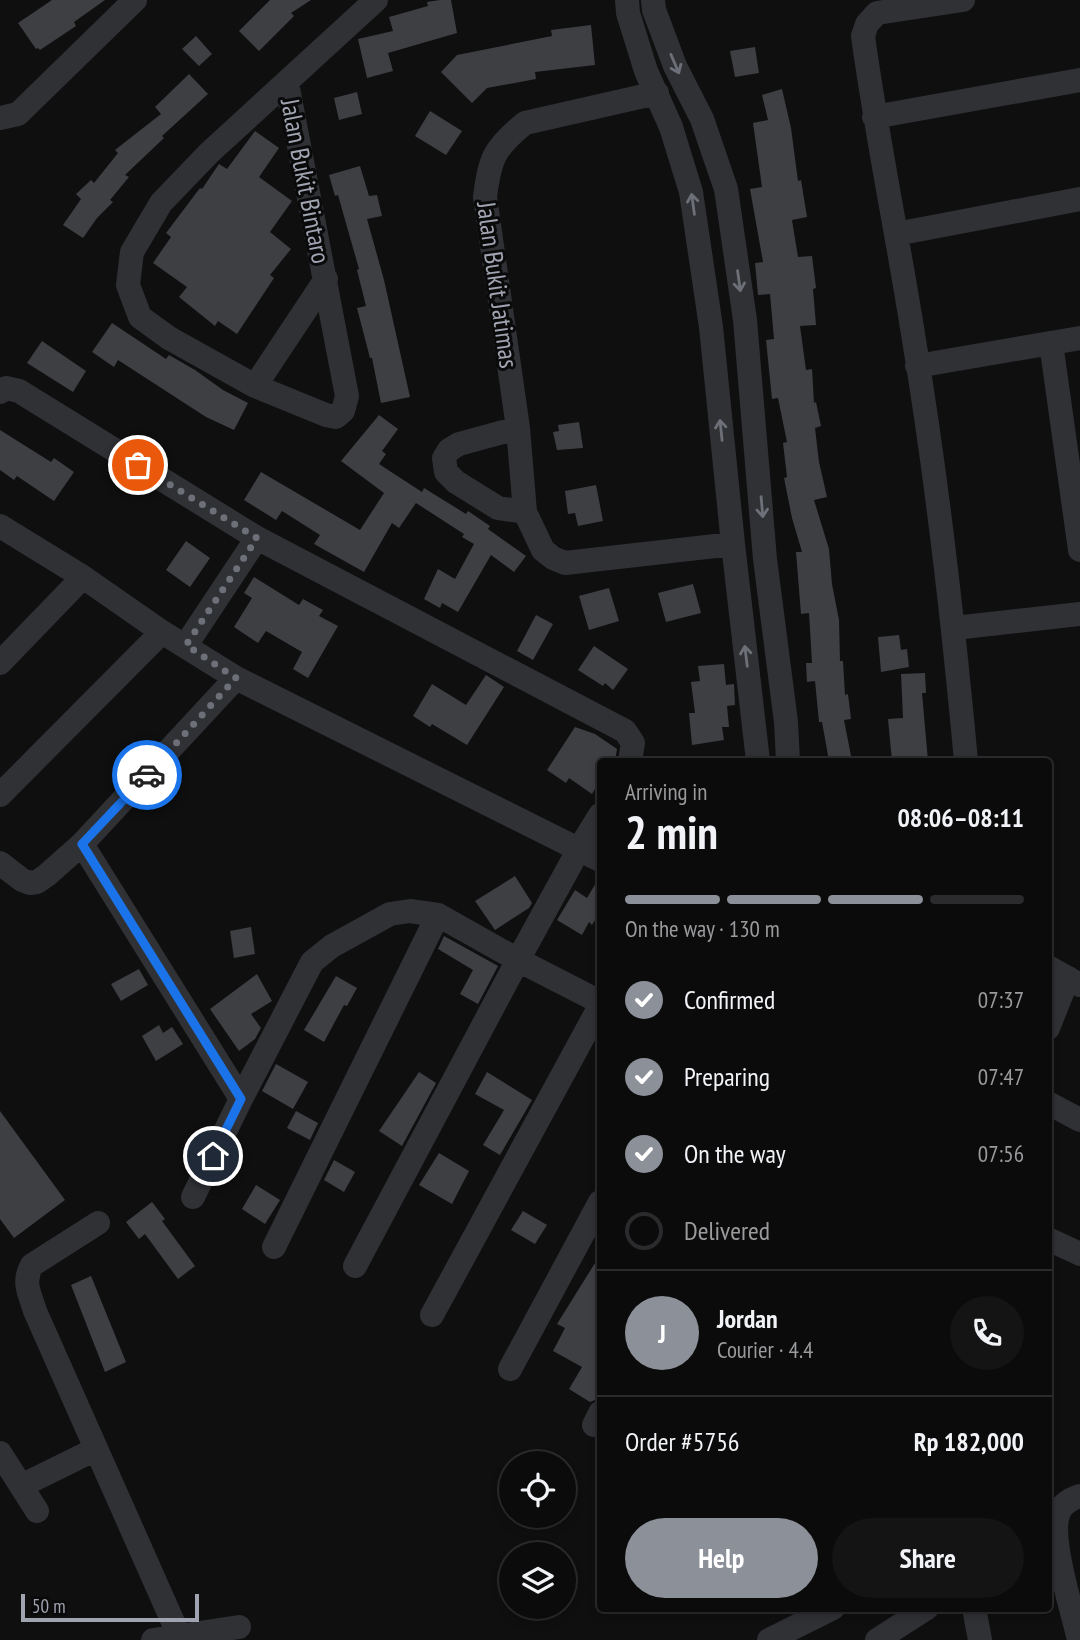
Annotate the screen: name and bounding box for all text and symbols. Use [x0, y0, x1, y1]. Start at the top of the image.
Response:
one-way arrow [669, 53, 682, 75]
street label: Jalan Bukit Bintaro [274, 95, 338, 266]
one-way arrow [686, 194, 699, 216]
street label: Jalan Bukit Jatimas [470, 199, 526, 370]
one-way arrow [733, 269, 746, 292]
one-way arrow [715, 419, 728, 442]
pin [108, 435, 168, 495]
icon: bag [119, 446, 157, 484]
one-way arrow [755, 495, 768, 518]
one-way arrow [739, 645, 752, 668]
courier [112, 740, 182, 810]
icon: car [128, 756, 166, 794]
text: Arriving in [625, 777, 707, 806]
text: 08:06–08:11 [897, 801, 1024, 834]
text: 2 min [625, 802, 718, 862]
text: On the way · 130 m [625, 914, 780, 943]
icon: check [625, 981, 663, 1019]
text: Confirmed [684, 983, 775, 1016]
text: 07:37 [978, 985, 1024, 1014]
icon: check [625, 1058, 663, 1096]
text: Preparing [684, 1060, 770, 1093]
text: 07:47 [978, 1062, 1024, 1091]
pin [183, 1126, 243, 1186]
icon: check [625, 1135, 663, 1173]
icon: home [194, 1137, 232, 1175]
text: On the way [684, 1137, 786, 1170]
text: 07:56 [978, 1139, 1024, 1168]
text: Delivered [684, 1214, 770, 1247]
button: phone [950, 1296, 1024, 1370]
text: Jordan [717, 1302, 778, 1335]
text: J [658, 1317, 666, 1350]
text: Courier · 4.4 [717, 1335, 813, 1364]
text: Order #5756 [625, 1425, 740, 1458]
text: Rp 182,000 [914, 1425, 1024, 1458]
map controls [499, 1451, 576, 1619]
button: locate [499, 1451, 576, 1528]
button: Help [625, 1518, 818, 1598]
button: Share [832, 1518, 1024, 1598]
button: layers [499, 1542, 576, 1619]
scale bar [21, 1591, 200, 1623]
text: 50 m [32, 1594, 66, 1618]

